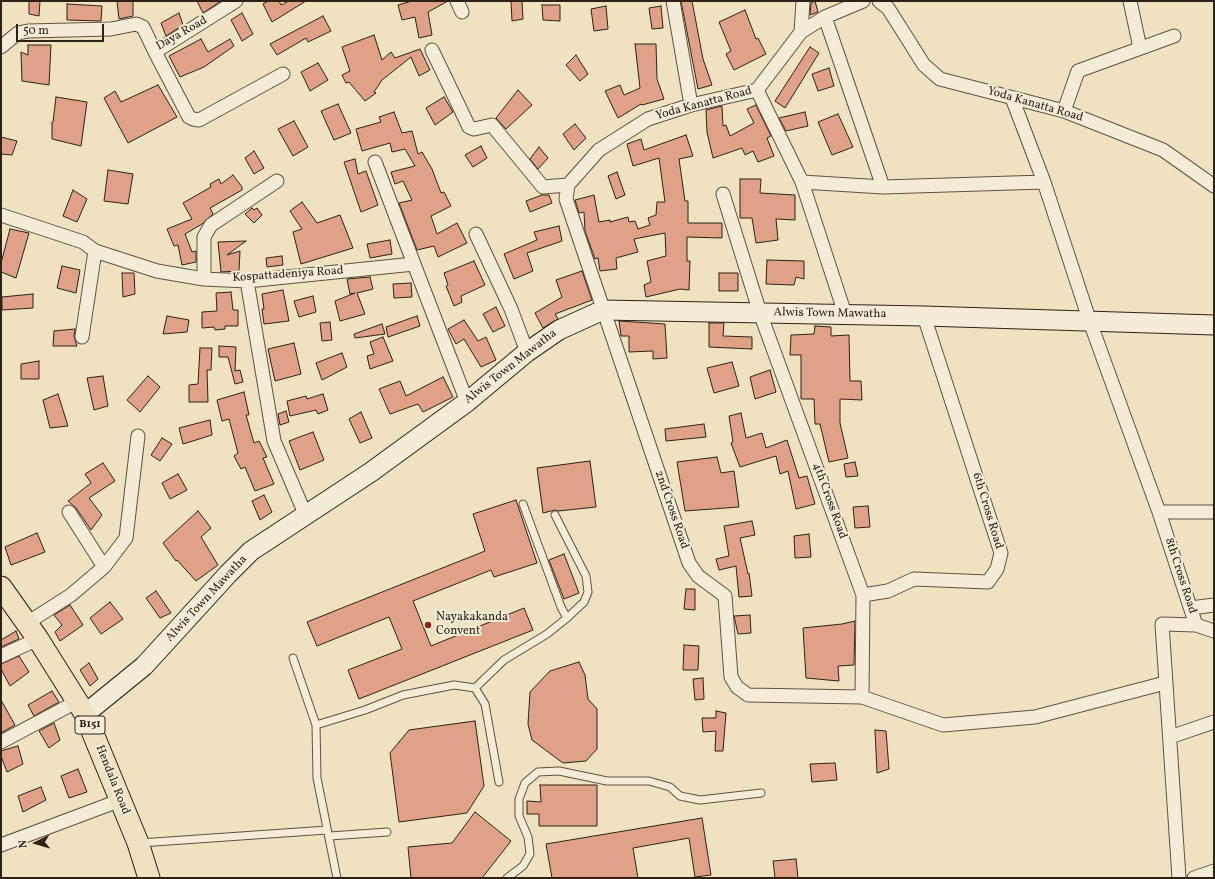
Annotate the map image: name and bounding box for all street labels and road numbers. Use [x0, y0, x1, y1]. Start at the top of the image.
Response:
street label: Daya Road [154, 14, 210, 54]
street label: Yoda Kanatta Road [654, 84, 754, 124]
street label: Yoda Kanatta Road [986, 84, 1084, 126]
street label: Kospattadeniya Road [232, 264, 344, 286]
street label: Alwis Town Mawatha [773, 306, 887, 322]
street label: Alwis Town Mawatha [462, 327, 560, 407]
street label: 4th Cross Road [809, 461, 849, 541]
street label: 2nd Cross Road [651, 469, 691, 551]
street label: 6th Cross Road [969, 471, 1005, 551]
street label: 8th Cross Road [1161, 536, 1199, 616]
street label: Alwis Town Mawatha [163, 553, 251, 645]
road number: B151 [75, 716, 105, 734]
street label: Hendala Road [92, 743, 132, 817]

